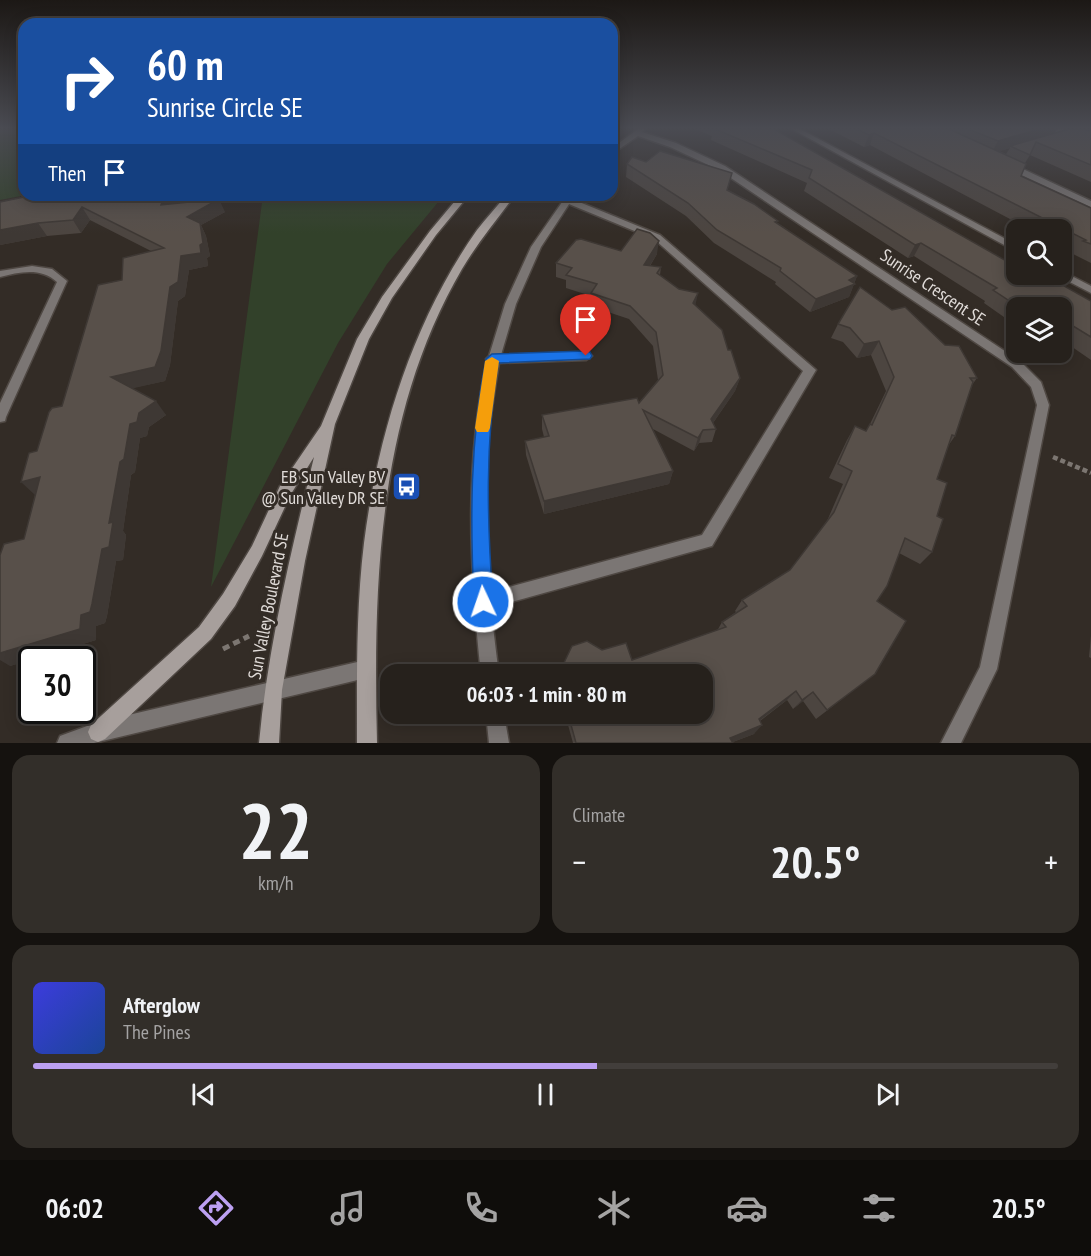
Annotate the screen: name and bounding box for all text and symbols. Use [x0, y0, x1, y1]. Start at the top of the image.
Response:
text: 60 m [147, 37, 224, 92]
icon: right [48, 42, 126, 120]
text: Sunrise Circle SE [147, 90, 303, 124]
icon: arrive [98, 156, 131, 189]
text: Then [48, 159, 86, 187]
map controls [1006, 219, 1072, 363]
button: search [1006, 219, 1072, 285]
street label: Sunrise Crescent SE [876, 243, 990, 331]
pin [560, 294, 611, 356]
button: layers [1006, 297, 1072, 363]
icon: arrive [569, 303, 602, 336]
place label: EB Sun Valley BV @ Sun Valley DR SE [261, 465, 386, 509]
bus stop icon: EB Sun Valley BV @ Sun Valley DR SE [390, 470, 422, 502]
street label: Sun Valley Boulevard SE [243, 531, 293, 681]
position arrow [451, 570, 515, 634]
speed limit sign: 30 [18, 646, 96, 724]
text: 06:03 · 1 min · 80 m [467, 680, 626, 708]
text: 22 [238, 780, 313, 881]
text: Climate [573, 802, 625, 828]
text: 20.5° [770, 832, 860, 890]
text: − [573, 840, 586, 883]
text: + [1044, 840, 1058, 883]
text: km/h [258, 870, 293, 896]
text: Afterglow [123, 991, 200, 1019]
text: The Pines [123, 1019, 190, 1045]
icon: previous [187, 1078, 220, 1111]
icon: pause [529, 1078, 562, 1111]
icon: next [871, 1078, 904, 1111]
icon: directions [195, 1187, 237, 1229]
icon: music [327, 1187, 369, 1229]
icon: phone [460, 1187, 502, 1229]
icon: climate [593, 1187, 635, 1229]
icon: car [726, 1187, 768, 1229]
icon: filters [858, 1187, 900, 1229]
text: 06:02 [45, 1191, 104, 1225]
text: 20.5° [991, 1191, 1046, 1225]

